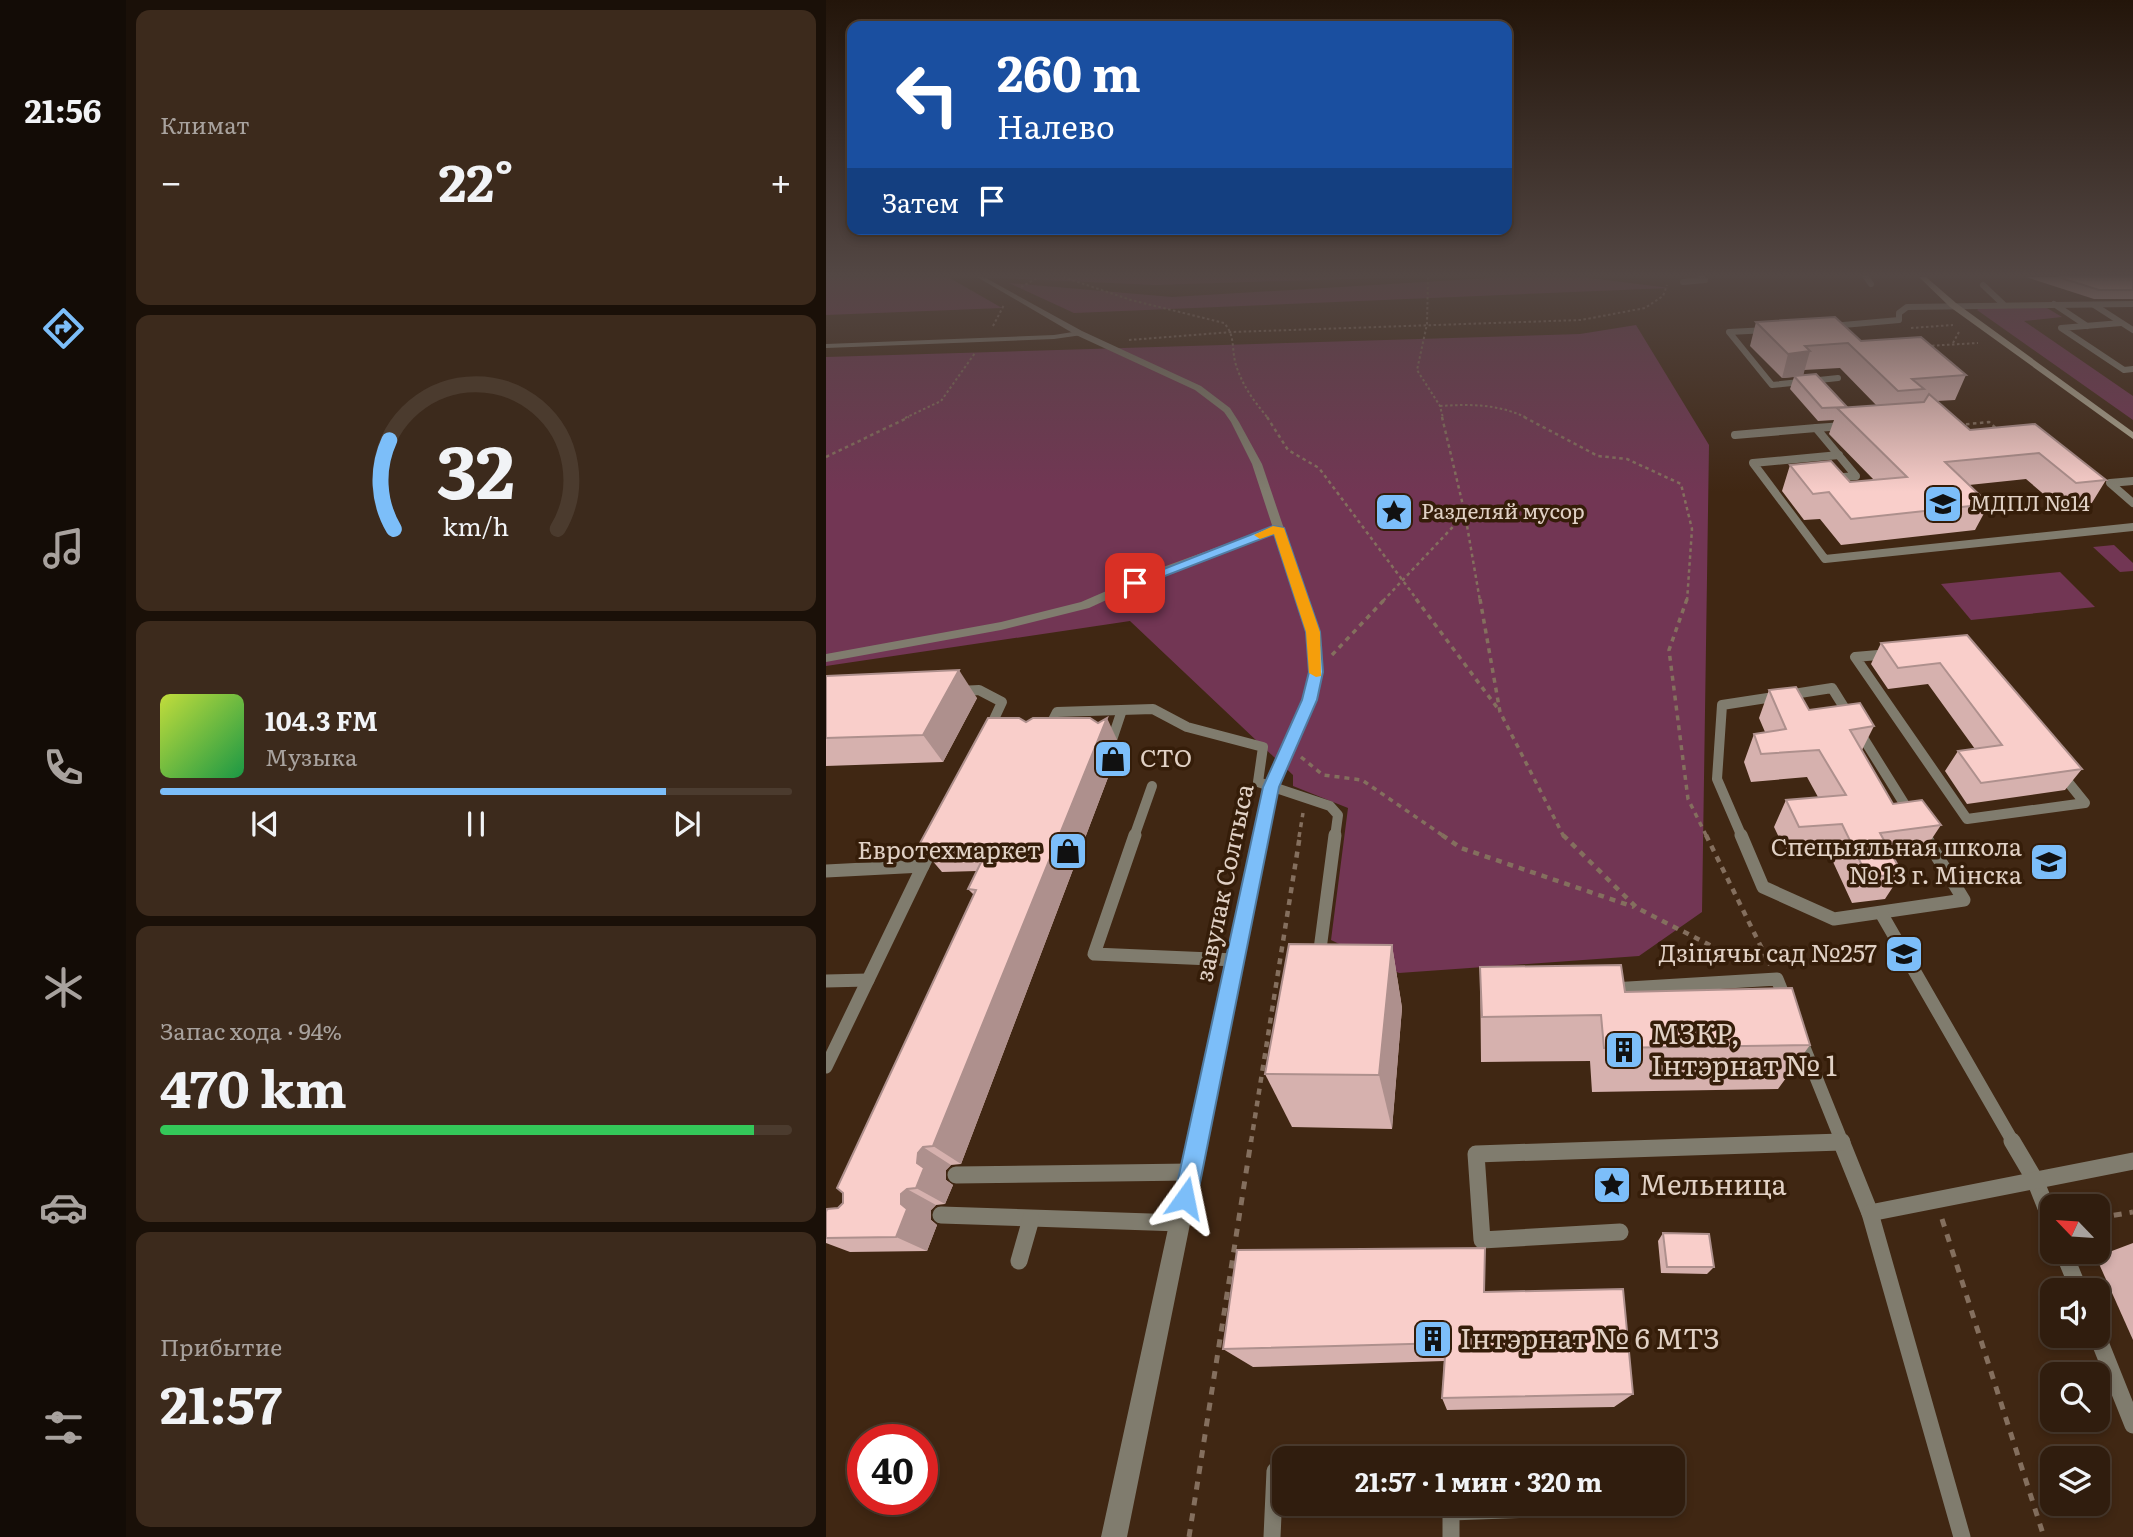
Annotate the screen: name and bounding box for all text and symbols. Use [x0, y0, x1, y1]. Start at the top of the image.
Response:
text: 260 m [997, 34, 1141, 107]
icon: left [882, 49, 973, 140]
text: 21:56 [24, 85, 102, 133]
text: Налево [997, 101, 1115, 149]
text: Климат [160, 107, 250, 141]
text: 22° [438, 141, 514, 218]
text: − [160, 151, 182, 208]
text: + [770, 151, 792, 208]
text: Затем [882, 182, 959, 221]
icon: arrive [973, 182, 1011, 220]
icon: directions [39, 304, 88, 353]
text: 32 [437, 414, 515, 522]
school or university icon: МДПЛ №14 [1922, 483, 1964, 525]
place label: МДПЛ №14 [1970, 486, 2090, 517]
place icon: Разделяй мусор [1373, 491, 1415, 533]
place label: Разделяй мусор [1421, 494, 1585, 525]
text: km/h [443, 507, 509, 544]
icon: music [39, 524, 88, 573]
pin [1105, 553, 1165, 613]
icon: arrive [1116, 564, 1154, 602]
text: 104.3 FM [265, 700, 378, 739]
shop icon: СТО [1092, 738, 1134, 780]
text: Музыка [265, 739, 357, 773]
place label: СТО [1140, 739, 1192, 774]
icon: phone [39, 743, 88, 792]
street label: завулак Солтыса [1184, 780, 1261, 985]
icon: previous [246, 805, 284, 843]
icon: pause [457, 805, 495, 843]
icon: next [668, 805, 706, 843]
place label: Спецыяльная школа № 13 г. Мінска [1771, 828, 2022, 891]
shop icon: Евротехмаркет [1047, 830, 1089, 872]
place label: Евротехмаркет [857, 831, 1041, 866]
school or university icon: Спецыяльная школа № 13 г. Мінска [2028, 841, 2070, 883]
school or university icon: Дзіцячы сад №257 [1883, 933, 1925, 975]
place label: Дзіцячы сад №257 [1659, 934, 1877, 969]
icon: climate [39, 963, 88, 1012]
place label: МЗКР, Інтэрнат № 1 [1651, 1011, 1837, 1085]
text: Запас хода · 94% [160, 1013, 342, 1047]
building icon: МЗКР, Інтэрнат № 1 [1603, 1029, 1645, 1071]
text: 470 km [160, 1047, 347, 1124]
position arrow [1148, 1161, 1222, 1235]
place label: Мельница [1639, 1162, 1787, 1204]
place icon: Мельница [1591, 1164, 1633, 1206]
icon: car [39, 1183, 88, 1232]
north arrow [2040, 1194, 2110, 1264]
map controls [2040, 1194, 2110, 1516]
button: sound [2040, 1278, 2110, 1348]
place label: Інтэрнат № 6 МТЗ [1460, 1316, 1719, 1358]
building icon: Інтэрнат № 6 МТЗ [1412, 1318, 1454, 1360]
text: Прибытие [160, 1329, 282, 1363]
button: search [2040, 1362, 2110, 1432]
text: 21:57 [160, 1363, 282, 1440]
icon: filters [39, 1403, 88, 1452]
speed limit sign: 40 [847, 1424, 938, 1515]
button: layers [2040, 1446, 2110, 1516]
text: 21:57 · 1 мин · 320 m [1355, 1461, 1602, 1500]

